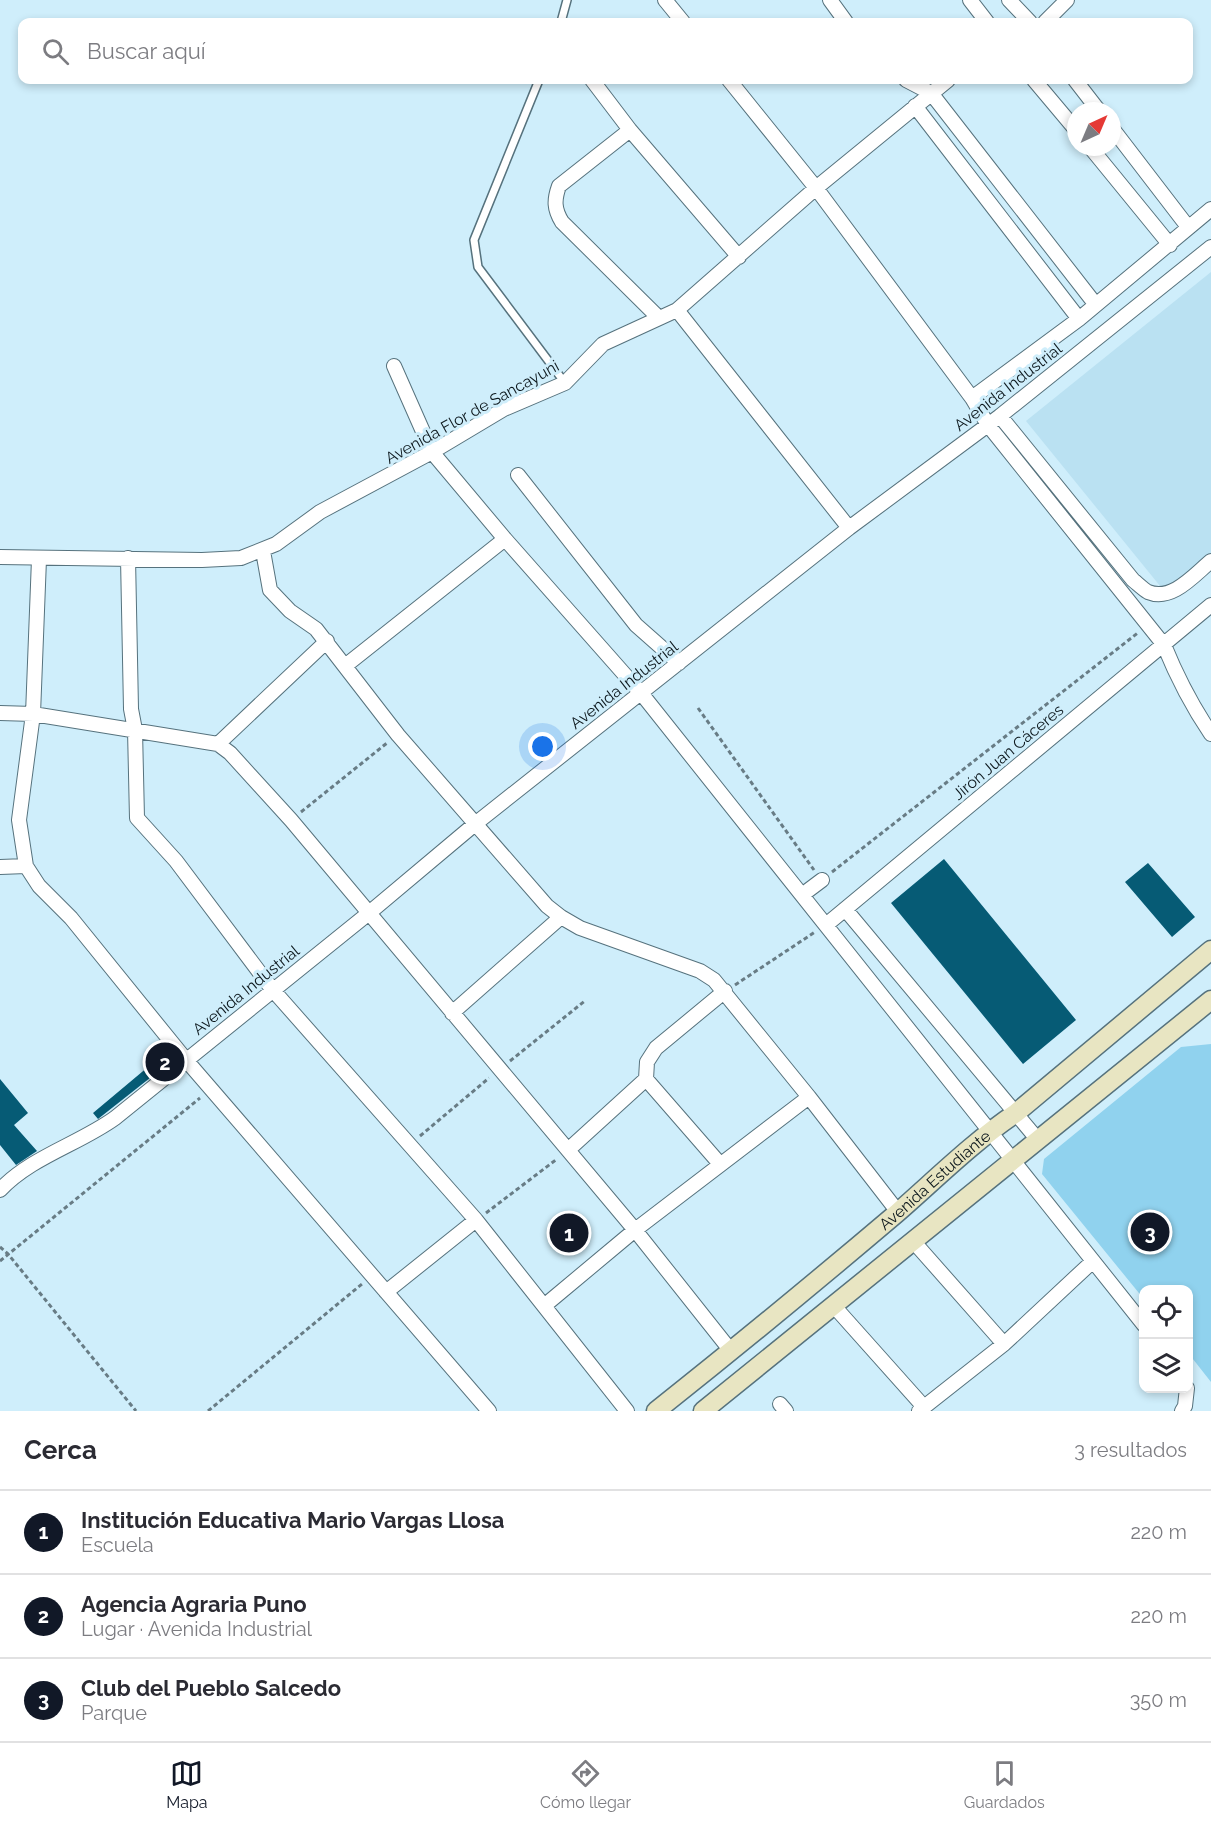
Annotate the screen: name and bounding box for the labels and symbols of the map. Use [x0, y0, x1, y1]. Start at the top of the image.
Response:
north arrow [1067, 102, 1121, 156]
street label: Avenida Industrial [950, 339, 1066, 435]
street label: Avenida Flor de Sancayuni [382, 356, 562, 468]
street label: Avenida Industrial [566, 637, 682, 733]
street label: Jirón Juan Cáceres [949, 700, 1067, 804]
your location [528, 732, 557, 761]
street label: Avenida Industrial [189, 941, 304, 1039]
pin: 2 [146, 1040, 184, 1084]
street label: Avenida Estudiante [875, 1126, 994, 1234]
pin: 1 [550, 1210, 588, 1256]
pin: 3 [1130, 1210, 1170, 1254]

